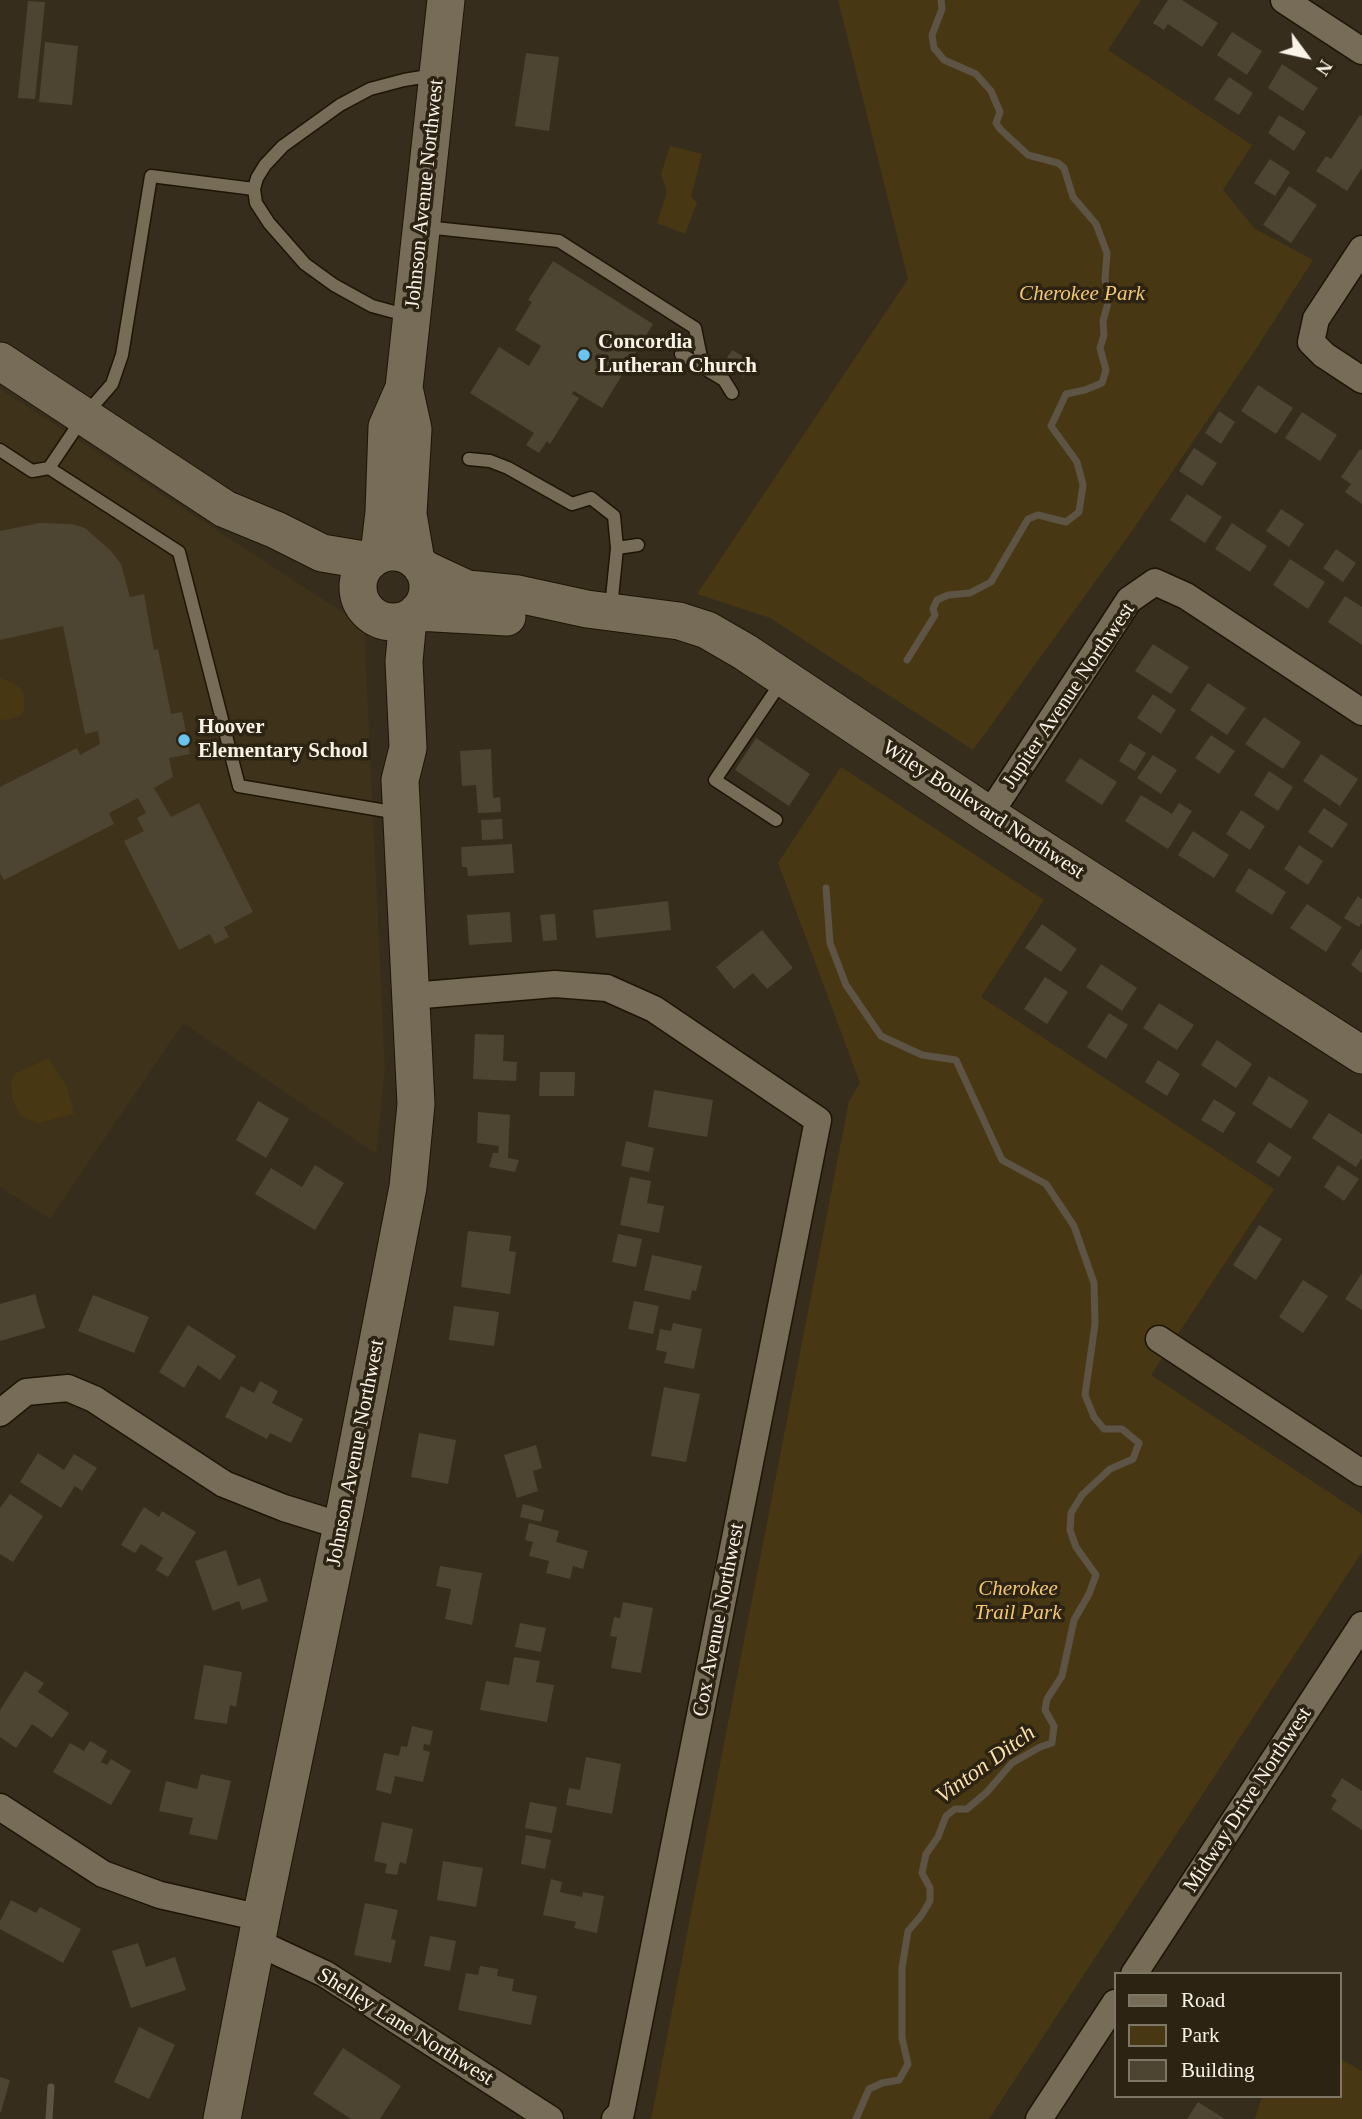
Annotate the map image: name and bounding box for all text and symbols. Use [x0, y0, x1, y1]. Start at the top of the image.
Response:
north arrow [1271, 21, 1341, 91]
text: N [1311, 56, 1337, 79]
street label: Johnson Avenue Northwest [400, 78, 450, 310]
park label: Cherokee Park [1019, 281, 1145, 307]
place label: Concordia Lutheran Church [598, 330, 757, 380]
marker: Concordia Lutheran Church [576, 347, 592, 363]
street label: Jupiter Avenue Northwest [997, 598, 1141, 794]
place label: Hoover Elementary School [198, 715, 368, 765]
marker: Hoover Elementary School [176, 732, 192, 748]
street label: Wiley Boulevard Northwest [877, 735, 1089, 885]
street label: Johnson Avenue Northwest [322, 1337, 390, 1569]
street label: Cox Avenue Northwest [688, 1521, 750, 1719]
park label: Cherokee Trail Park [975, 1576, 1061, 1626]
street label: Midway Drive Northwest [1179, 1703, 1317, 1897]
water label: Vinton Ditch [931, 1720, 1041, 1810]
street label: Shelley Lane Northwest [312, 1963, 498, 2091]
legend [1114, 1972, 1341, 2098]
text: Road [1181, 1988, 1225, 2012]
text: Park [1181, 2023, 1220, 2047]
text: Building [1181, 2058, 1255, 2082]

